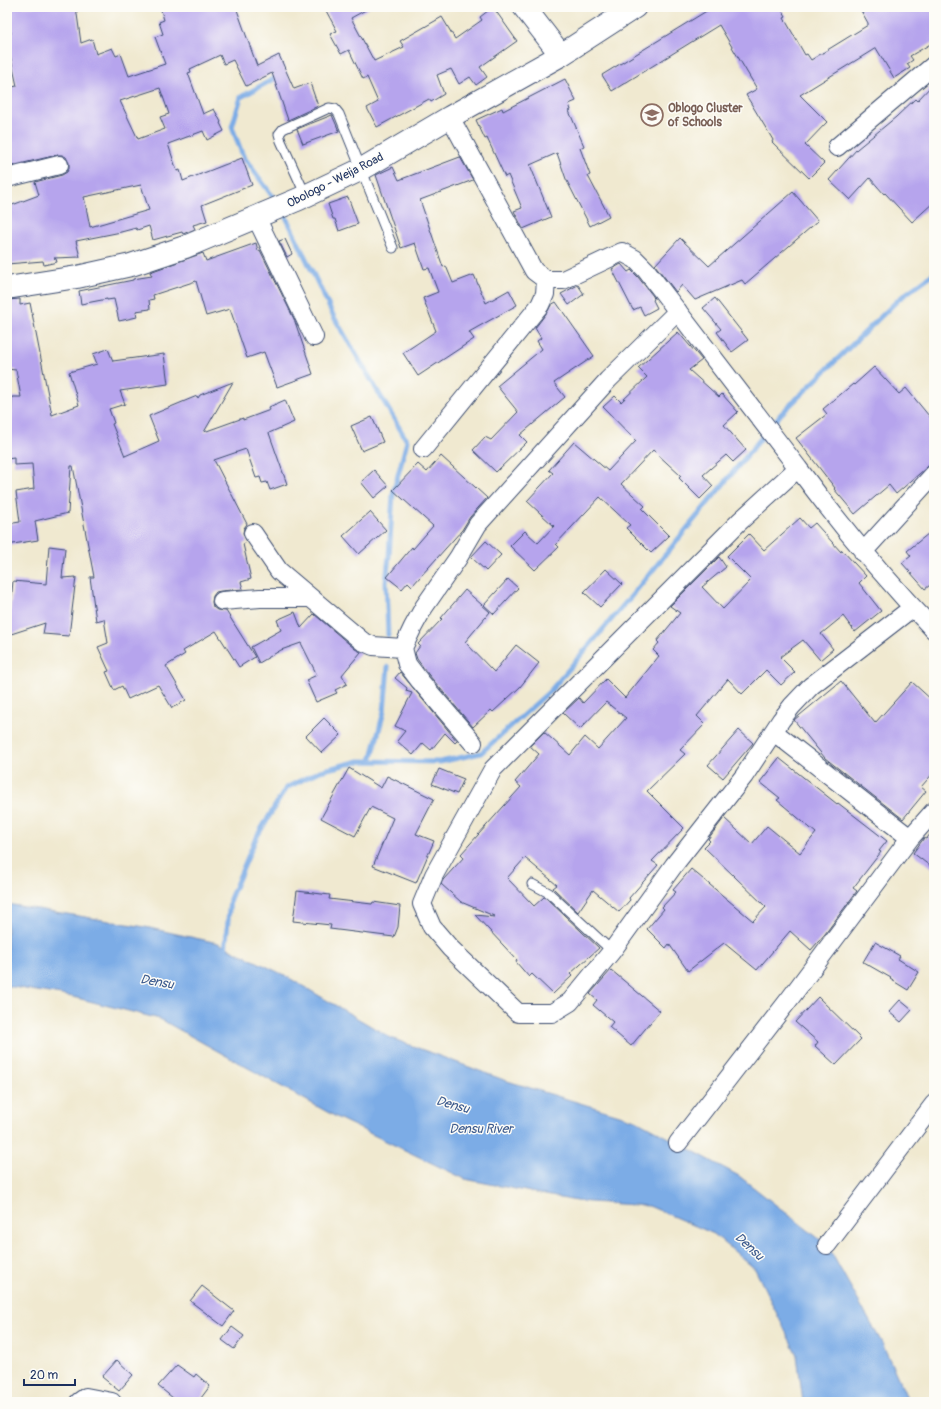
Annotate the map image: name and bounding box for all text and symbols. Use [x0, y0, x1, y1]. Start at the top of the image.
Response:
place label: Oblogo Cluster of Schools [667, 101, 743, 130]
school or university icon: Oblogo Cluster of Schools [639, 102, 665, 128]
street label: Obologo - Weija Road [284, 150, 386, 211]
water label: Densu [139, 971, 176, 993]
water label: Densu [434, 1093, 472, 1118]
water label: Densu River [449, 1121, 515, 1137]
water label: Densu [732, 1229, 768, 1265]
scale bar [24, 1361, 75, 1387]
text: 20 m [30, 1368, 59, 1383]

